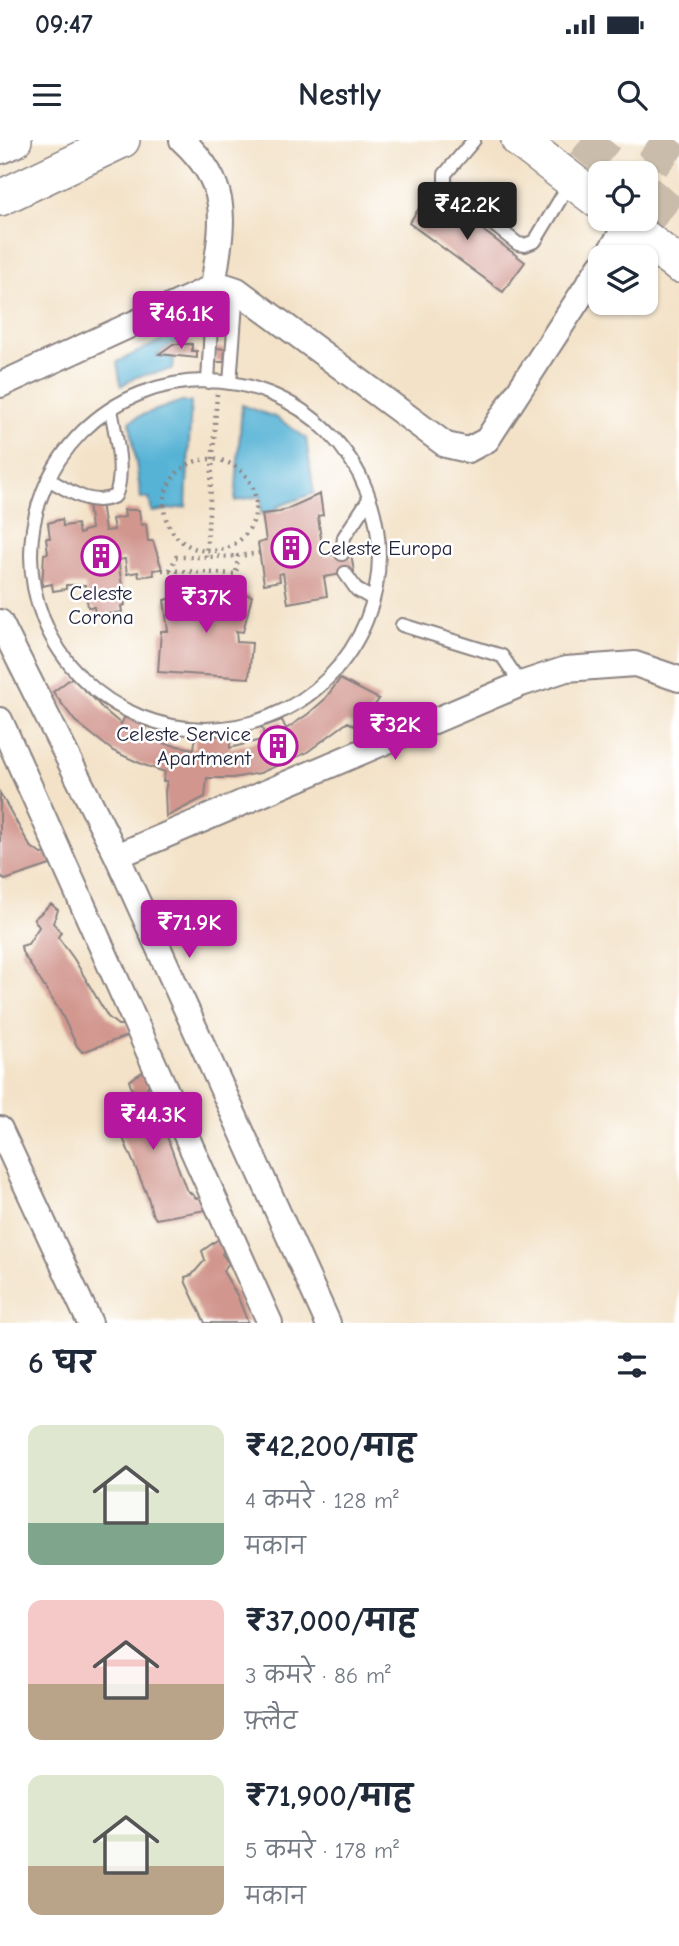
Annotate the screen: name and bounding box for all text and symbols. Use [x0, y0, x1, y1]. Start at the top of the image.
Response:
text: 09:47 [35, 10, 93, 40]
icon: menu [28, 76, 66, 114]
text: Nestly [298, 76, 381, 113]
icon: search [613, 76, 651, 114]
map controls [588, 161, 658, 315]
button: locate [588, 161, 658, 231]
pin: ₹42.2K [410, 182, 524, 242]
text: ₹42.2K [434, 191, 500, 218]
button: layers [588, 245, 658, 315]
pin: ₹46.1K [124, 292, 238, 351]
text: ₹46.1K [149, 300, 213, 327]
building icon: Celeste Europa [270, 527, 312, 569]
building icon: Celeste Corona [80, 535, 122, 577]
place label: Celeste Europa [318, 536, 453, 560]
pin: ₹37K [165, 575, 247, 635]
place label: Celeste Corona [68, 581, 134, 629]
text: ₹37K [181, 584, 231, 611]
pin: ₹32K [354, 702, 436, 762]
text: ₹32K [369, 711, 421, 738]
place label: Celeste Service Apartment [116, 722, 252, 770]
building icon: Celeste Service Apartment [257, 725, 299, 767]
pin: ₹71.9K [132, 900, 246, 960]
text: ₹71.9K [157, 909, 221, 936]
pin: ₹44.3K [96, 1093, 210, 1152]
text: ₹44.3K [120, 1101, 186, 1128]
text: 6 घर [28, 1346, 94, 1381]
icon: filters [613, 1346, 651, 1384]
text: ₹42,200/माह [245, 1429, 415, 1464]
icon: home [84, 1453, 168, 1537]
text: 4 कमरे · 128 m² [245, 1487, 399, 1514]
text: मकान [245, 1533, 306, 1560]
text: ₹37,000/माह [245, 1604, 417, 1639]
icon: home [84, 1628, 168, 1712]
text: 3 कमरे · 86 m² [245, 1662, 391, 1689]
text: फ़्लैट [245, 1708, 297, 1735]
text: ₹71,900/माह [245, 1779, 413, 1814]
icon: home [84, 1803, 168, 1887]
text: 5 कमरे · 178 m² [245, 1837, 399, 1864]
text: मकान [245, 1883, 306, 1910]

